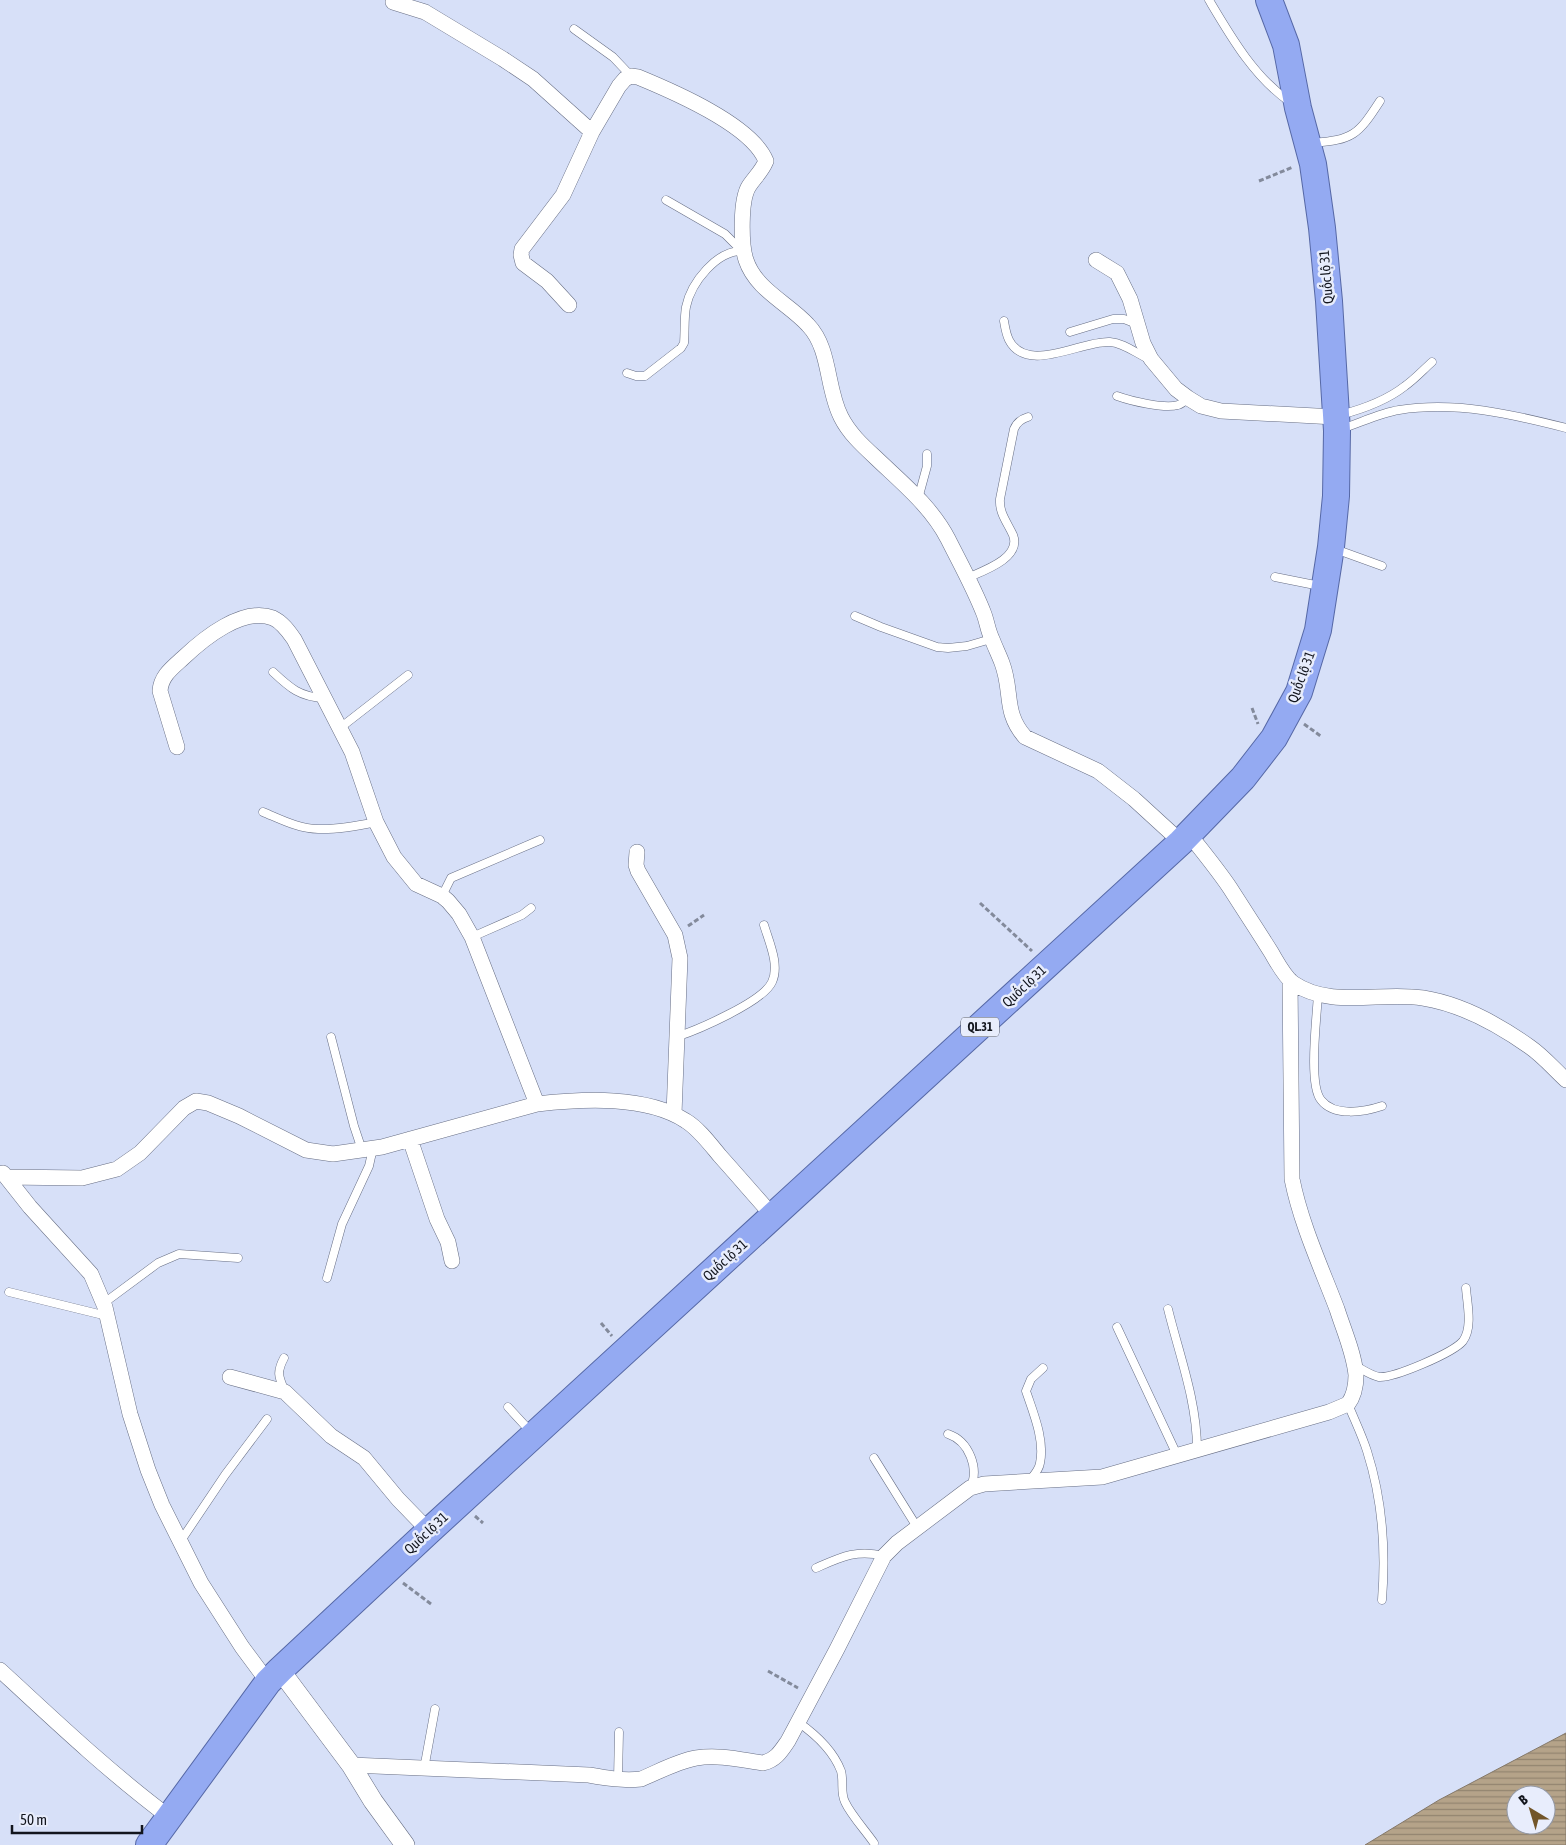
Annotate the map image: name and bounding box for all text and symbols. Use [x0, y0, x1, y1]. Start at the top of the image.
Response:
street label: Quốc lộ 31 [1315, 249, 1336, 305]
street label: Quốc lộ 31 [1283, 649, 1318, 705]
street label: Quốc lộ 31 [998, 961, 1049, 1010]
road number: QL.31 [961, 1018, 999, 1036]
street label: Quốc lộ 31 [699, 1235, 750, 1284]
street label: Quốc lộ 31 [400, 1508, 451, 1557]
north arrow [1506, 1785, 1556, 1835]
text: B [1515, 1791, 1531, 1808]
scale bar [12, 1802, 142, 1834]
text: 50 m [20, 1811, 47, 1828]

